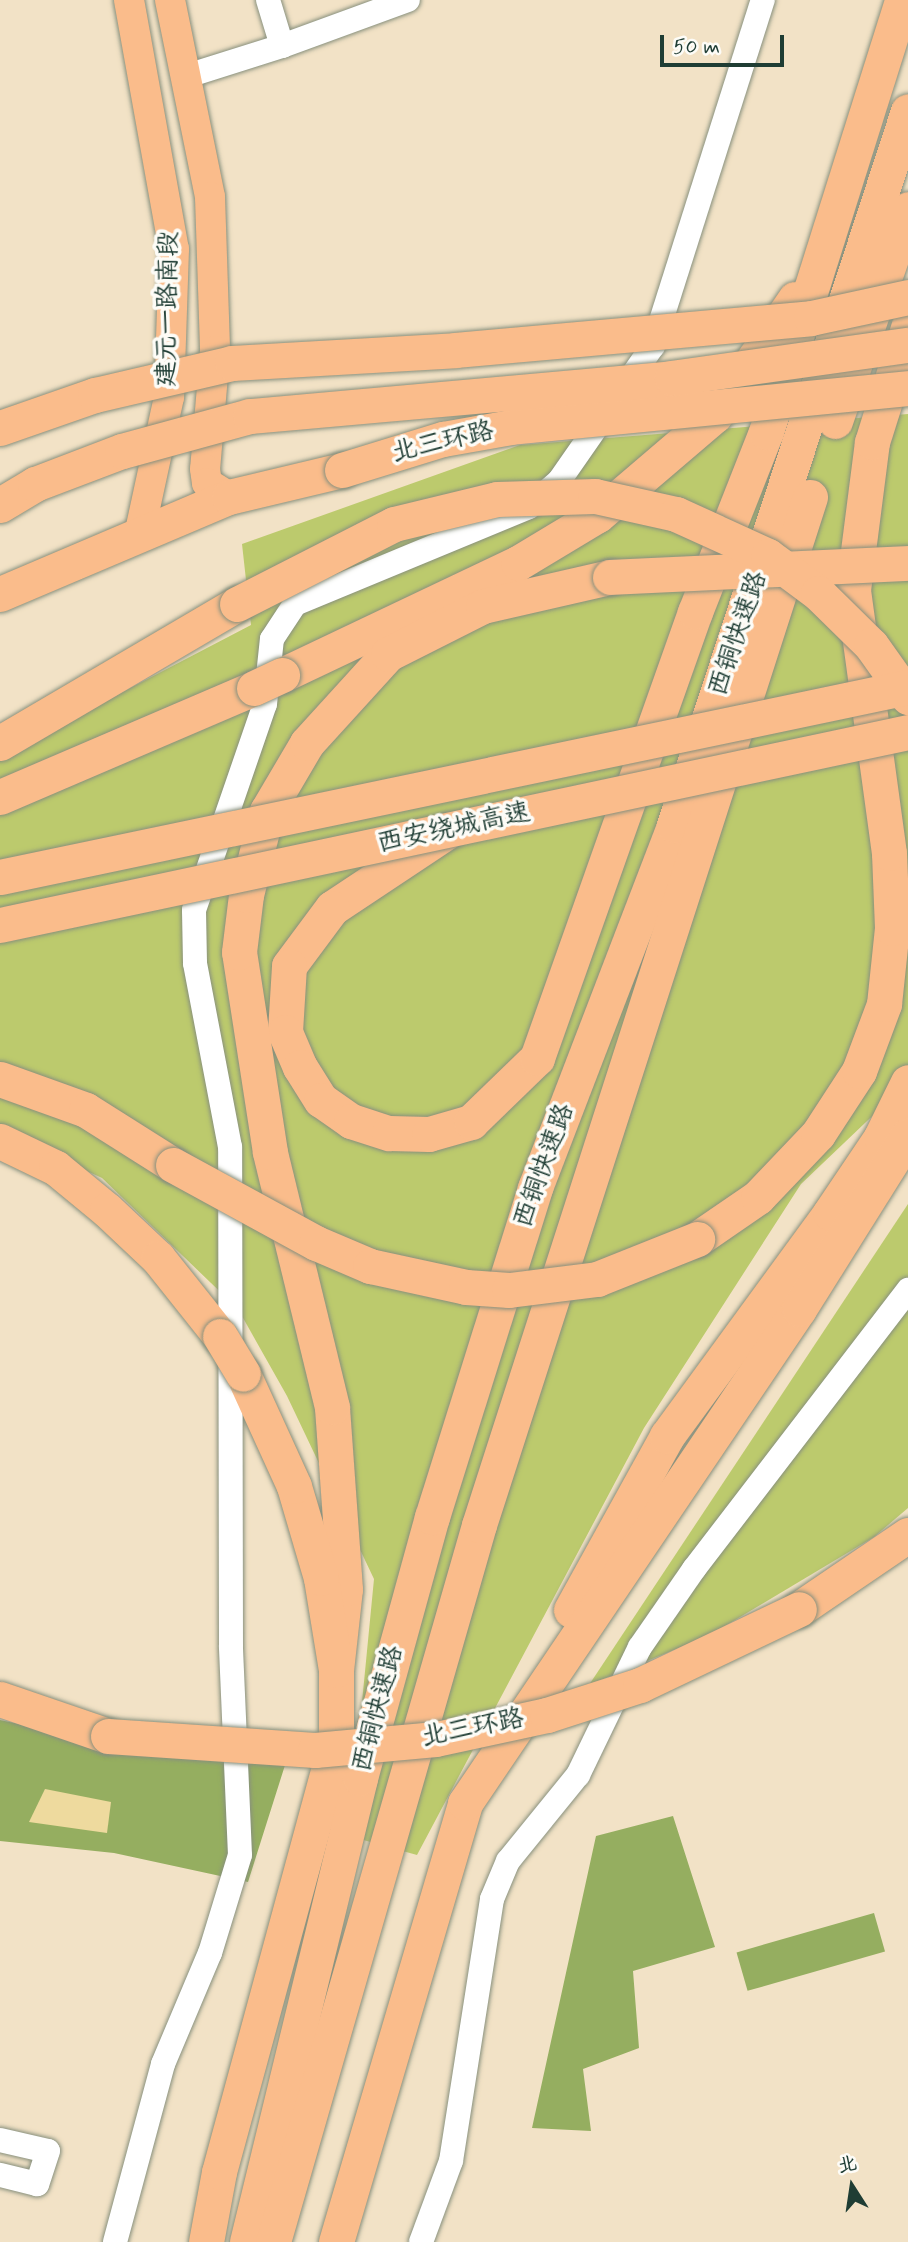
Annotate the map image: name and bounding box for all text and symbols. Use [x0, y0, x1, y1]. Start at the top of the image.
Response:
scale bar [663, 21, 787, 65]
text: 50 m [673, 33, 720, 61]
street label: 建元一路南段 [152, 231, 186, 387]
street label: 北三环路 [389, 416, 497, 470]
street label: 西铜快速路 [703, 567, 775, 701]
street label: 西安绕城高速 [374, 798, 534, 860]
street label: 西铜快速路 [508, 1100, 582, 1232]
street label: 西铜快速路 [347, 1642, 411, 1776]
street label: 北三环路 [419, 1704, 527, 1754]
north arrow [817, 2151, 887, 2221]
text: 北 [836, 2151, 859, 2179]

